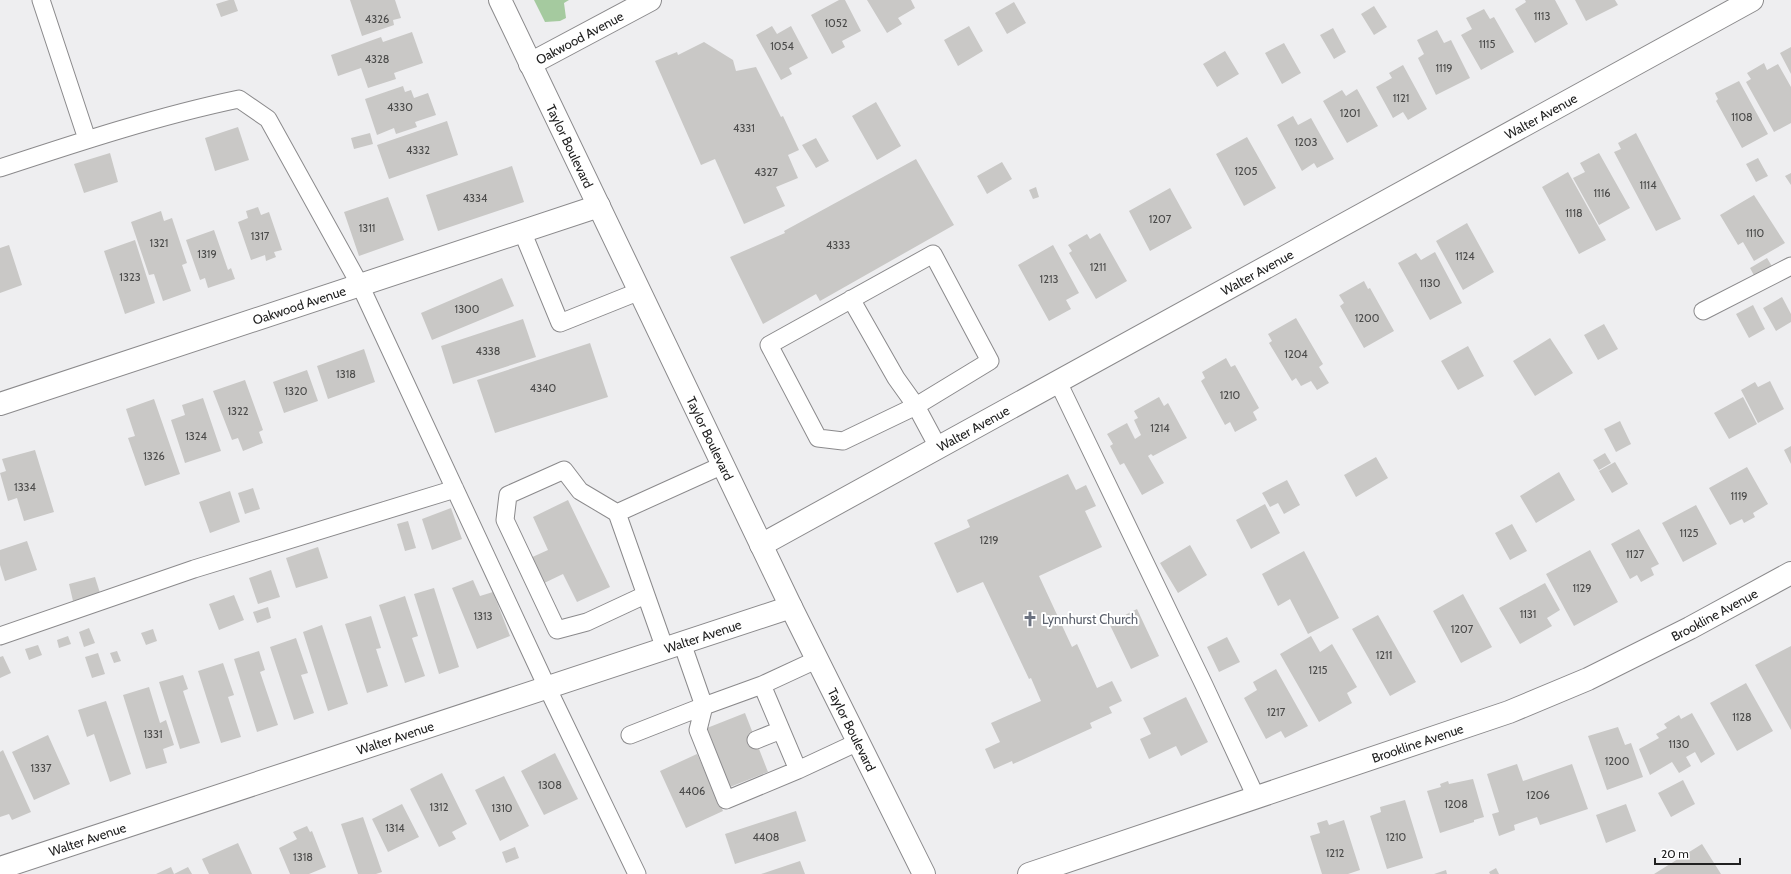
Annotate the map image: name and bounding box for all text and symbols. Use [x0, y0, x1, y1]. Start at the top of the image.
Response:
street label: Oakwood Avenue [533, 8, 626, 68]
house number: 1113 [1534, 9, 1550, 23]
house number: 4326 [365, 12, 389, 26]
house number: 1052 [825, 16, 848, 30]
house number: 1115 [1479, 37, 1495, 51]
house number: 1054 [770, 39, 794, 53]
house number: 4328 [365, 52, 389, 66]
house number: 1119 [1435, 61, 1453, 75]
street label: Walter Avenue [1502, 90, 1580, 142]
house number: 1121 [1393, 91, 1409, 105]
house number: 4330 [387, 100, 413, 114]
street label: Taylor Boulevard [543, 102, 597, 191]
house number: 1201 [1340, 106, 1360, 120]
house number: 1108 [1731, 110, 1753, 124]
house number: 4331 [733, 121, 755, 135]
house number: 1203 [1295, 135, 1318, 149]
house number: 4332 [406, 143, 430, 157]
house number: 1205 [1235, 164, 1258, 178]
house number: 4327 [754, 165, 778, 179]
house number: 1114 [1639, 178, 1657, 192]
house number: 1116 [1593, 186, 1611, 200]
house number: 4334 [463, 191, 488, 205]
house number: 1118 [1565, 206, 1583, 220]
house number: 1207 [1149, 212, 1172, 226]
house number: 1311 [359, 221, 375, 235]
house number: 1110 [1746, 226, 1765, 240]
house number: 1317 [251, 229, 270, 243]
house number: 1321 [150, 236, 168, 250]
house number: 4333 [826, 238, 850, 252]
street label: Walter Avenue [1218, 246, 1296, 299]
house number: 1319 [197, 247, 217, 261]
house number: 1124 [1455, 249, 1475, 263]
house number: 1211 [1090, 260, 1106, 274]
house number: 1323 [119, 270, 141, 284]
house number: 1213 [1040, 272, 1058, 286]
house number: 1130 [1420, 276, 1441, 290]
street label: Oakwood Avenue [250, 282, 348, 328]
house number: 1300 [455, 302, 480, 316]
house number: 1200 [1355, 311, 1380, 325]
house number: 4338 [476, 344, 500, 358]
house number: 1204 [1284, 347, 1308, 361]
house number: 1318 [336, 367, 356, 381]
house number: 4340 [530, 381, 556, 395]
house number: 1320 [285, 384, 308, 398]
house number: 1210 [1220, 388, 1241, 402]
street label: Taylor Boulevard [683, 394, 737, 483]
street label: Walter Avenue [934, 402, 1012, 455]
house number: 1322 [227, 404, 249, 418]
house number: 1214 [1150, 421, 1170, 435]
house number: 1324 [185, 429, 207, 443]
house number: 1326 [143, 449, 165, 463]
house number: 1334 [14, 480, 37, 494]
house number: 1119 [1730, 489, 1748, 503]
house number: 1125 [1680, 526, 1698, 540]
house number: 1219 [979, 533, 999, 547]
house number: 1127 [1626, 547, 1645, 561]
house number: 1129 [1572, 581, 1592, 595]
street label: Brookline Avenue [1668, 585, 1761, 644]
house number: 1131 [1520, 607, 1536, 621]
house number: 1313 [473, 609, 493, 623]
church icon: Lynnhurst Church [1021, 610, 1039, 628]
place label: Lynnhurst Church [1042, 611, 1138, 627]
street label: Walter Avenue [662, 616, 744, 656]
house number: 1207 [1451, 622, 1474, 636]
house number: 1211 [1376, 648, 1392, 662]
house number: 1215 [1309, 663, 1327, 677]
street label: Taylor Boulevard [825, 685, 879, 774]
house number: 1217 [1267, 705, 1286, 719]
house number: 1128 [1732, 710, 1752, 724]
street label: Walter Avenue [354, 717, 436, 758]
street label: Brookline Avenue [1370, 720, 1466, 766]
house number: 1331 [143, 727, 163, 741]
house number: 1130 [1669, 737, 1690, 751]
house number: 1200 [1605, 754, 1630, 768]
house number: 1337 [30, 761, 52, 775]
house number: 1308 [538, 778, 562, 792]
house number: 4406 [679, 784, 705, 798]
house number: 1206 [1526, 788, 1550, 802]
house number: 1208 [1444, 797, 1468, 811]
house number: 1312 [430, 800, 449, 814]
house number: 1310 [492, 801, 513, 815]
street label: Walter Avenue [47, 819, 128, 859]
house number: 1314 [385, 821, 405, 835]
house number: 4408 [752, 830, 780, 844]
house number: 1210 [1386, 830, 1407, 844]
scale bar [1655, 840, 1740, 866]
house number: 1212 [1326, 846, 1345, 860]
text: 20 m [1661, 846, 1689, 861]
house number: 1318 [293, 850, 313, 864]

